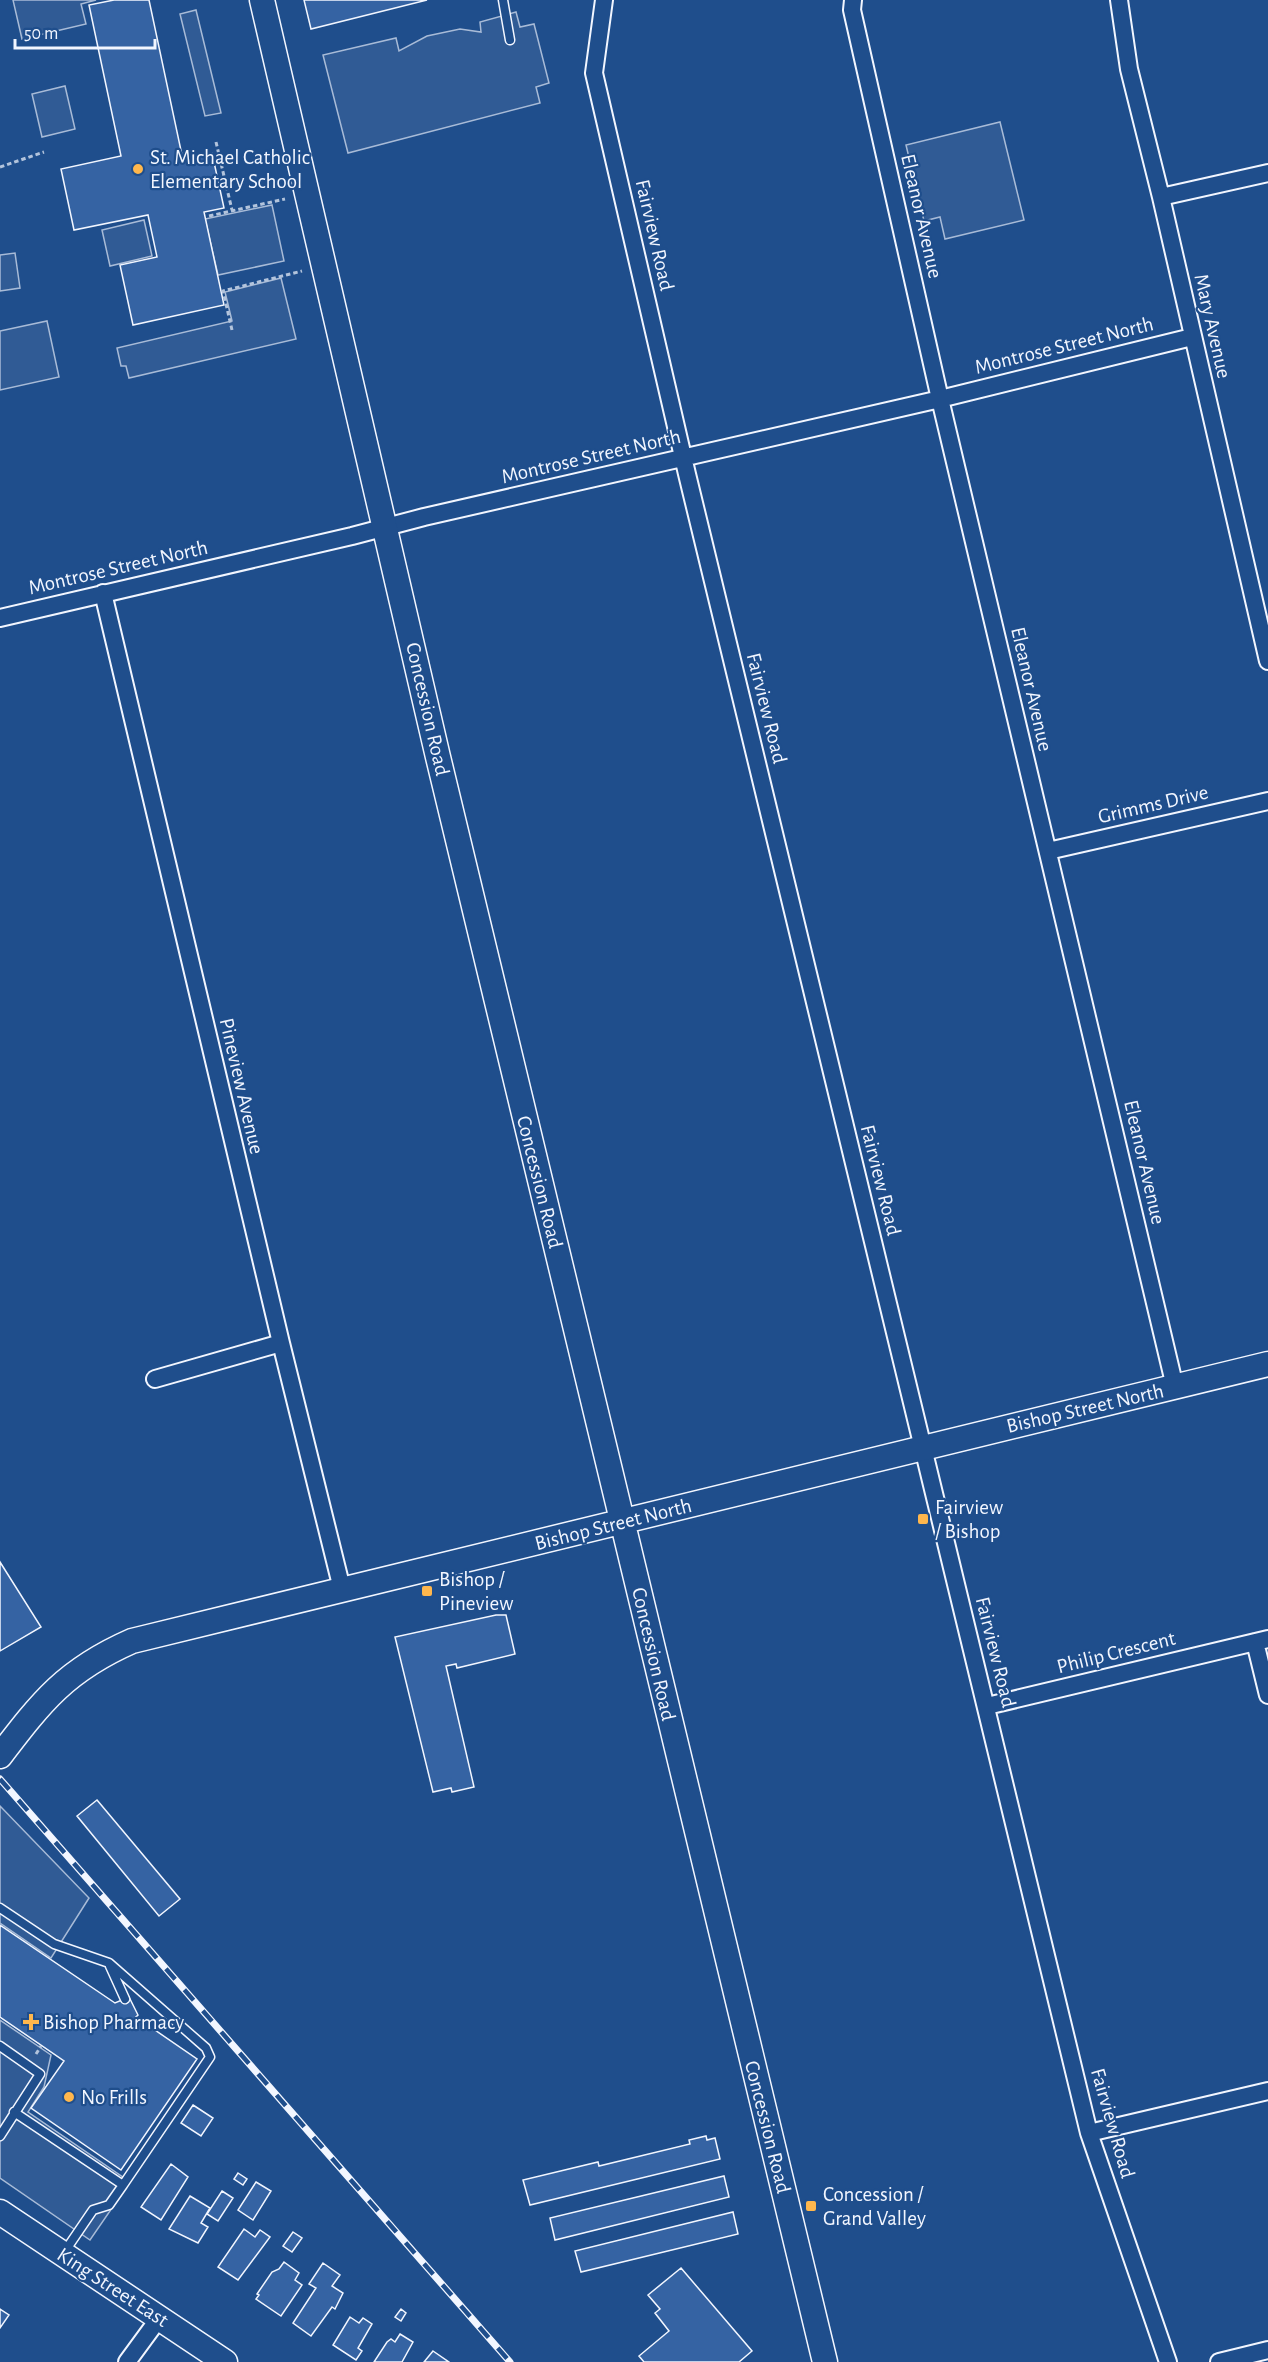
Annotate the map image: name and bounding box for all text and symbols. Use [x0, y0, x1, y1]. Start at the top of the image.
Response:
scale bar [15, 12, 154, 50]
text: 50 m [24, 25, 58, 43]
place label: St. Michael Catholic Elementary School [150, 147, 310, 192]
street label: Eleanor Avenue [897, 152, 946, 280]
marker: St. Michael Catholic Elementary School [131, 162, 145, 176]
street label: Fairview Road [632, 178, 678, 293]
street label: Mary Avenue [1190, 272, 1235, 380]
street label: Montrose Street North [973, 313, 1155, 378]
street label: Montrose Street North [500, 426, 683, 487]
street label: Montrose Street North [27, 537, 210, 598]
street label: Eleanor Avenue [1007, 625, 1056, 753]
street label: Concession Road [402, 640, 453, 778]
street label: Fairview Road [743, 651, 790, 766]
street label: Grimms Drive [1096, 782, 1210, 827]
street label: Pineview Avenue [216, 1016, 267, 1156]
street label: Eleanor Avenue [1120, 1098, 1169, 1226]
street label: Concession Road [513, 1114, 566, 1251]
street label: Fairview Road [857, 1123, 904, 1238]
street label: Bishop Street North [1004, 1380, 1166, 1437]
street label: Bishop Street North [533, 1495, 694, 1554]
place label: Fairview / Bishop [935, 1497, 1003, 1542]
marker: Fairview / Bishop [916, 1512, 930, 1526]
place label: Bishop / Pineview [439, 1569, 513, 1614]
marker: Bishop / Pineview [420, 1584, 434, 1598]
street label: Concession Road [628, 1585, 679, 1723]
street label: Fairview Road [972, 1595, 1019, 1710]
street label: Philip Crescent [1055, 1628, 1178, 1677]
place label: Bishop Pharmacy [43, 2012, 184, 2033]
marker: Bishop Pharmacy [24, 2015, 38, 2029]
street label: Concession Road [741, 2059, 794, 2196]
street label: Fairview Road [1087, 2066, 1138, 2181]
place label: No Frills [81, 2087, 147, 2108]
marker: No Frills [62, 2090, 76, 2104]
place label: Concession / Grand Valley [823, 2184, 926, 2229]
marker: Concession / Grand Valley [804, 2199, 818, 2213]
street label: King Street East [53, 2244, 172, 2331]

